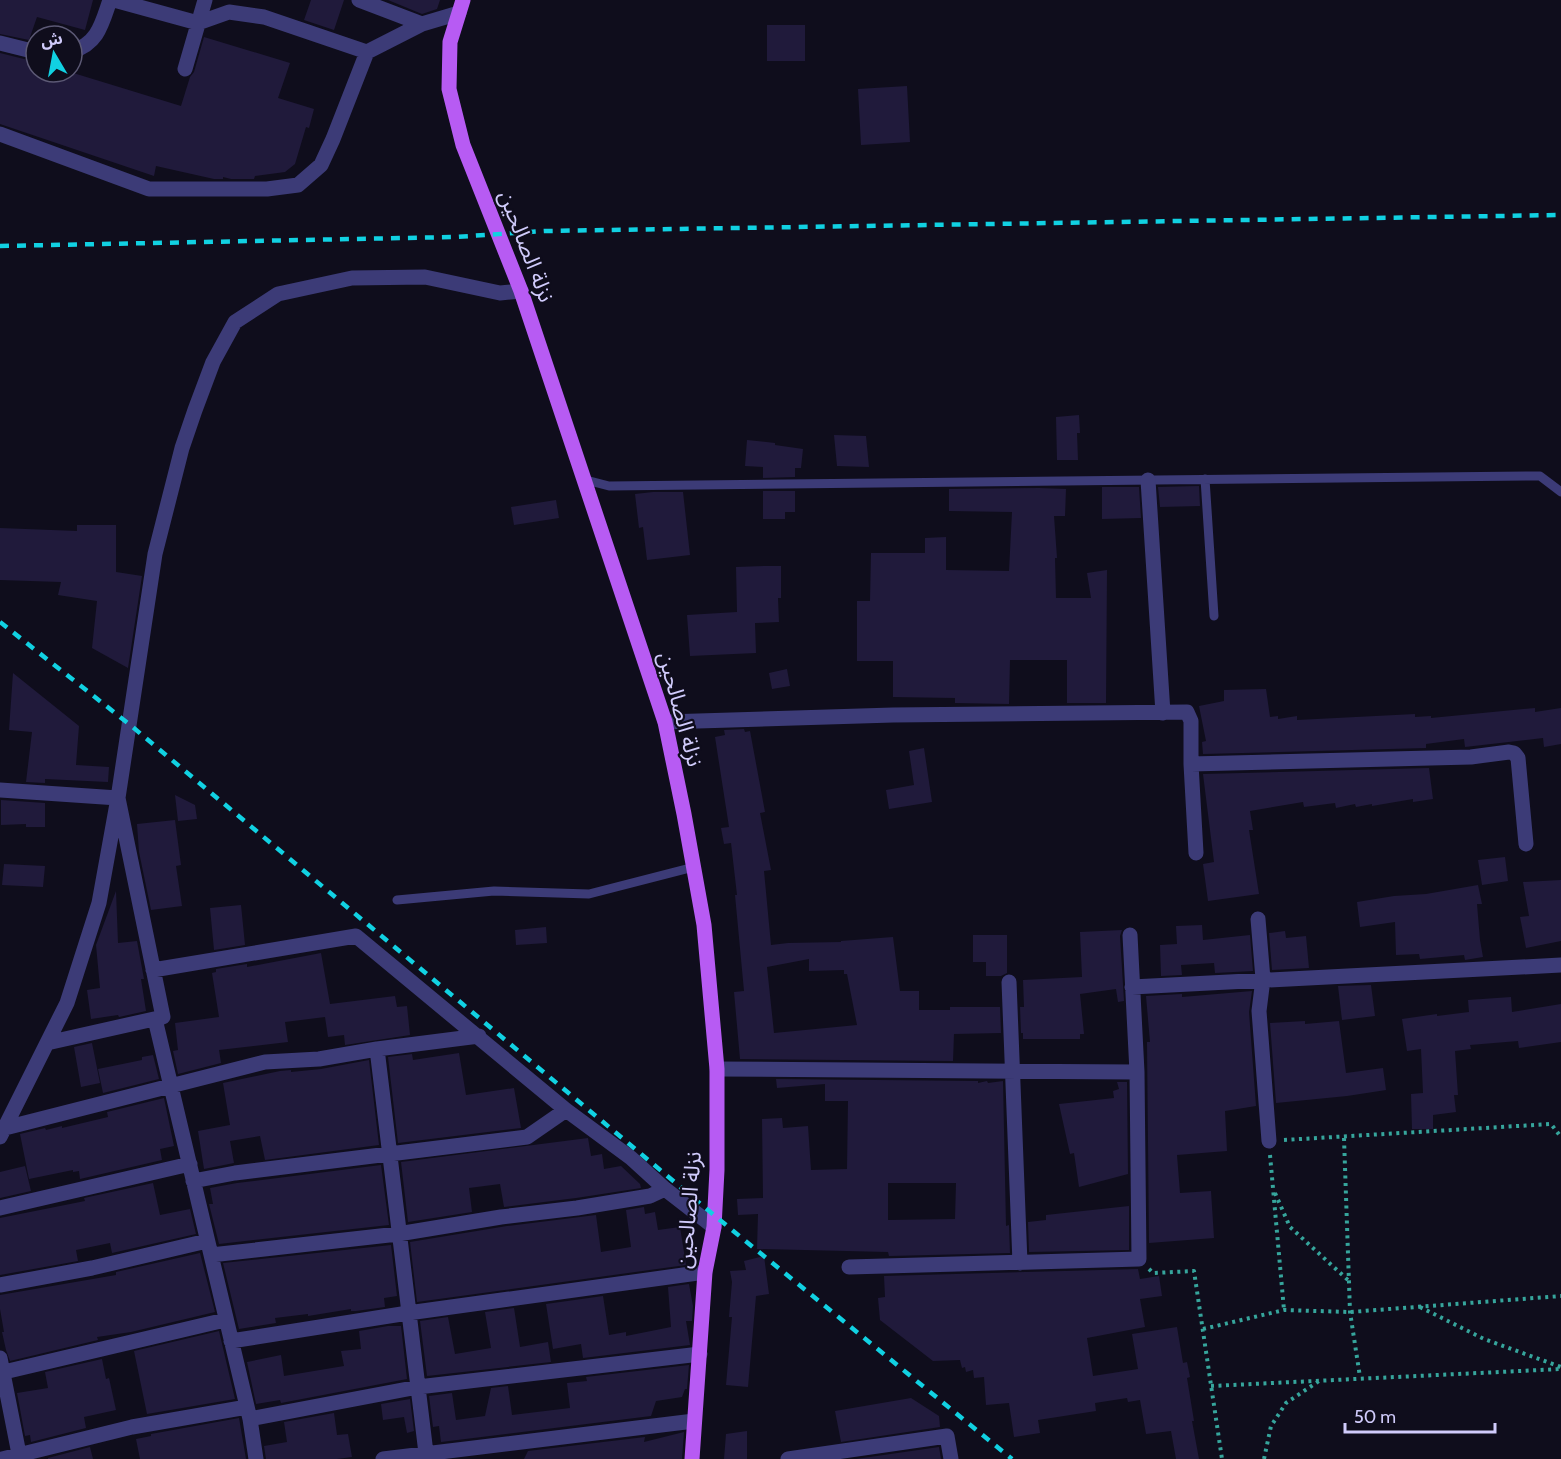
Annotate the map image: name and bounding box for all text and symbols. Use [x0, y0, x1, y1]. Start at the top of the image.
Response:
north arrow [24, 24, 84, 84]
text: ش [39, 28, 64, 51]
street label: نزلة الصالحين [493, 186, 560, 306]
street label: نزلة الصالحين [652, 649, 709, 769]
street label: نزلة الصالحين [670, 1150, 707, 1270]
scale bar [1345, 1396, 1495, 1434]
text: 50 m [1354, 1406, 1396, 1428]

